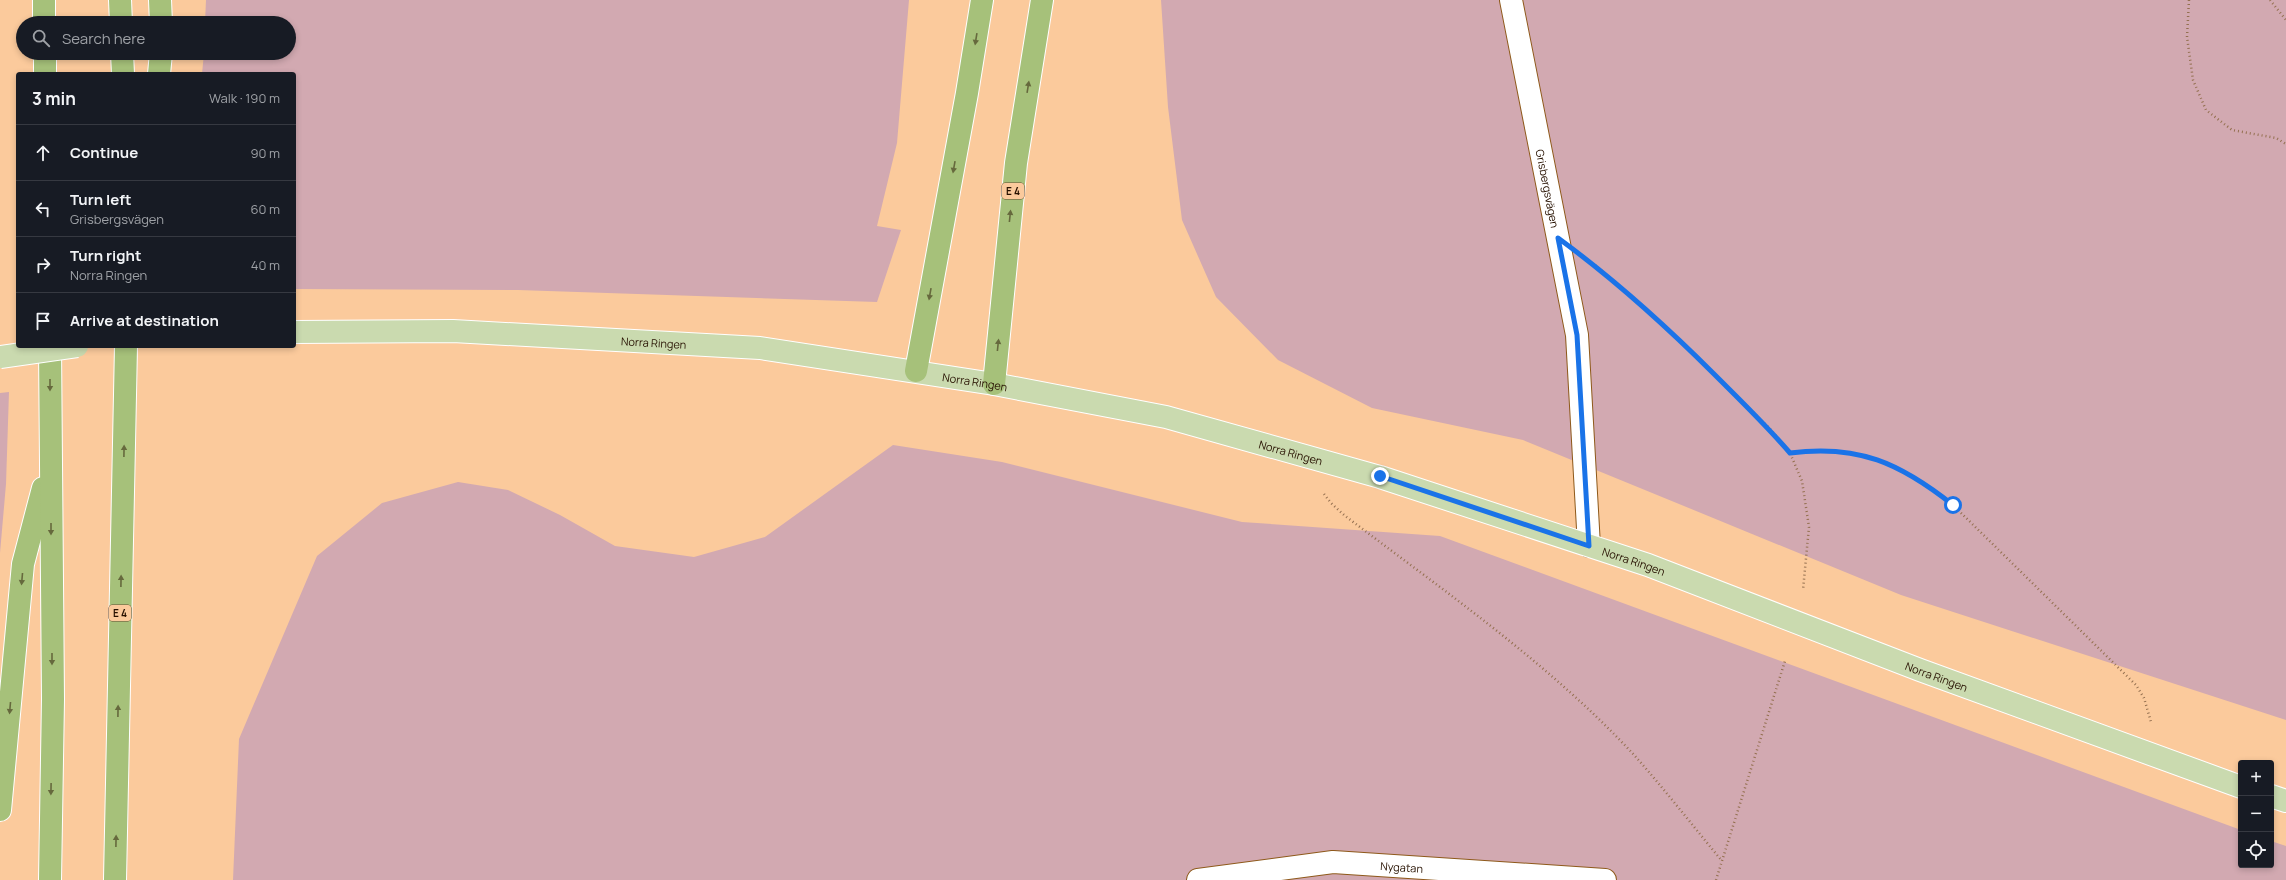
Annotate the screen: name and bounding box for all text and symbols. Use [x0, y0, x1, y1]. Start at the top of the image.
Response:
search box [16, 16, 296, 60]
icon: search [30, 27, 52, 49]
text: Search here [62, 28, 145, 49]
one-way arrow [973, 32, 979, 45]
one-way arrow [1025, 81, 1031, 93]
text: 3 min [32, 87, 76, 110]
text: Walk · 190 m [209, 89, 280, 107]
icon: ahead [32, 142, 54, 164]
text: Continue [70, 142, 138, 163]
text: 90 m [250, 144, 280, 162]
street label: Grisbergsvägen [1533, 148, 1563, 229]
one-way arrow [951, 160, 957, 173]
road number: E 4 [1002, 183, 1024, 199]
text: Turn left [70, 189, 132, 210]
icon: left [32, 198, 54, 220]
text: 60 m [250, 200, 280, 218]
text: Grisbergsvägen [70, 210, 164, 228]
one-way arrow [1007, 210, 1014, 222]
text: Turn right [70, 245, 141, 266]
icon: right [32, 254, 54, 276]
text: 40 m [251, 256, 280, 274]
text: Norra Ringen [70, 266, 147, 284]
one-way arrow [927, 288, 933, 301]
icon: arrive [32, 310, 54, 332]
text: Arrive at destination [70, 310, 219, 331]
street label: Norra Ringen [621, 333, 687, 351]
one-way arrow [994, 339, 1001, 351]
street label: Norra Ringen [941, 369, 1009, 394]
one-way arrow [47, 379, 53, 392]
street label: Norra Ringen [1257, 436, 1324, 468]
one-way arrow [121, 444, 127, 457]
route end [1371, 467, 1389, 485]
route start [1944, 496, 1962, 514]
one-way arrow [48, 523, 54, 536]
street label: Norra Ringen [1601, 543, 1668, 578]
one-way arrow [19, 573, 25, 585]
one-way arrow [118, 574, 124, 587]
road number: E 4 [109, 605, 131, 621]
one-way arrow [49, 653, 55, 666]
street label: Norra Ringen [1903, 658, 1970, 694]
one-way arrow [7, 702, 14, 714]
one-way arrow [115, 705, 122, 717]
map controls [2238, 760, 2274, 868]
button: + [2238, 760, 2274, 796]
one-way arrow [48, 783, 54, 796]
button: − [2238, 796, 2274, 832]
button: locate [2238, 832, 2274, 868]
one-way arrow [113, 834, 119, 847]
street label: Nygatan [1380, 858, 1424, 875]

